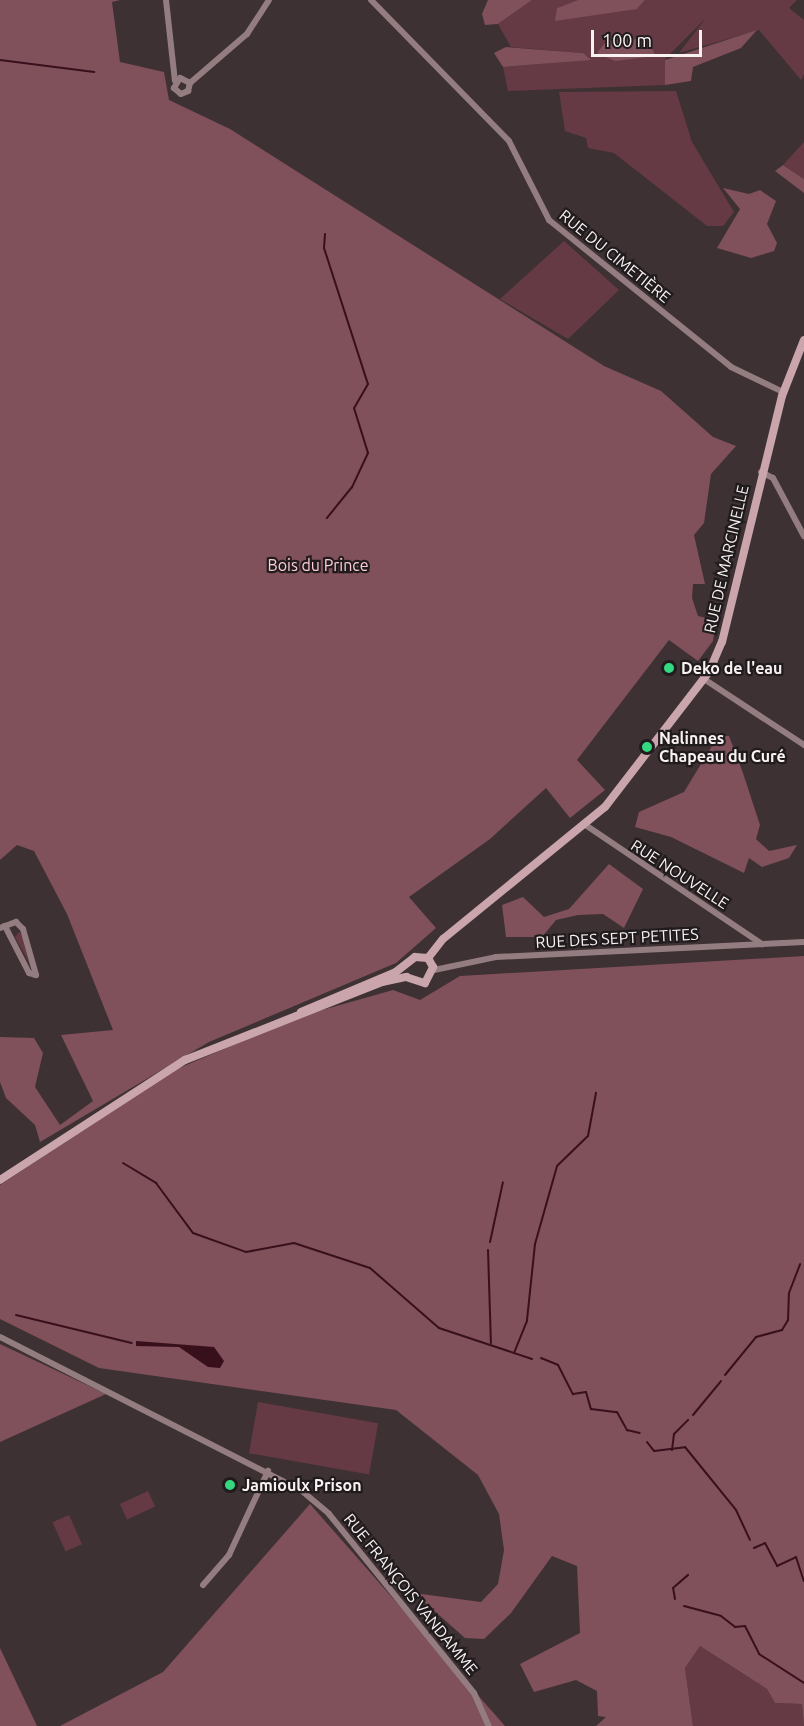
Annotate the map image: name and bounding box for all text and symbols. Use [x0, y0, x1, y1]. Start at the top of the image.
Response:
scale bar [594, 18, 705, 56]
text: 100 m [602, 30, 652, 50]
street label: RUE DU CIMETIÈRE [556, 205, 674, 307]
street label: RUE DE MARCINELLE [700, 483, 752, 635]
park label: Bois du Prince [267, 555, 369, 575]
place label: Deko de l'eau [681, 658, 782, 678]
marker: Deko de l'eau [662, 661, 676, 675]
place label: Nalinnes Chapeau du Curé [659, 728, 786, 766]
marker: Nalinnes Chapeau du Curé [640, 740, 654, 754]
street label: RUE NOUVELLE [628, 835, 732, 913]
street label: RUE DES SEPT PETITES [535, 924, 699, 952]
place label: Jamioulx Prison [242, 1475, 362, 1495]
marker: Jamioulx Prison [223, 1478, 237, 1492]
street label: RUE FRANÇOIS VANDAMME [340, 1510, 482, 1678]

